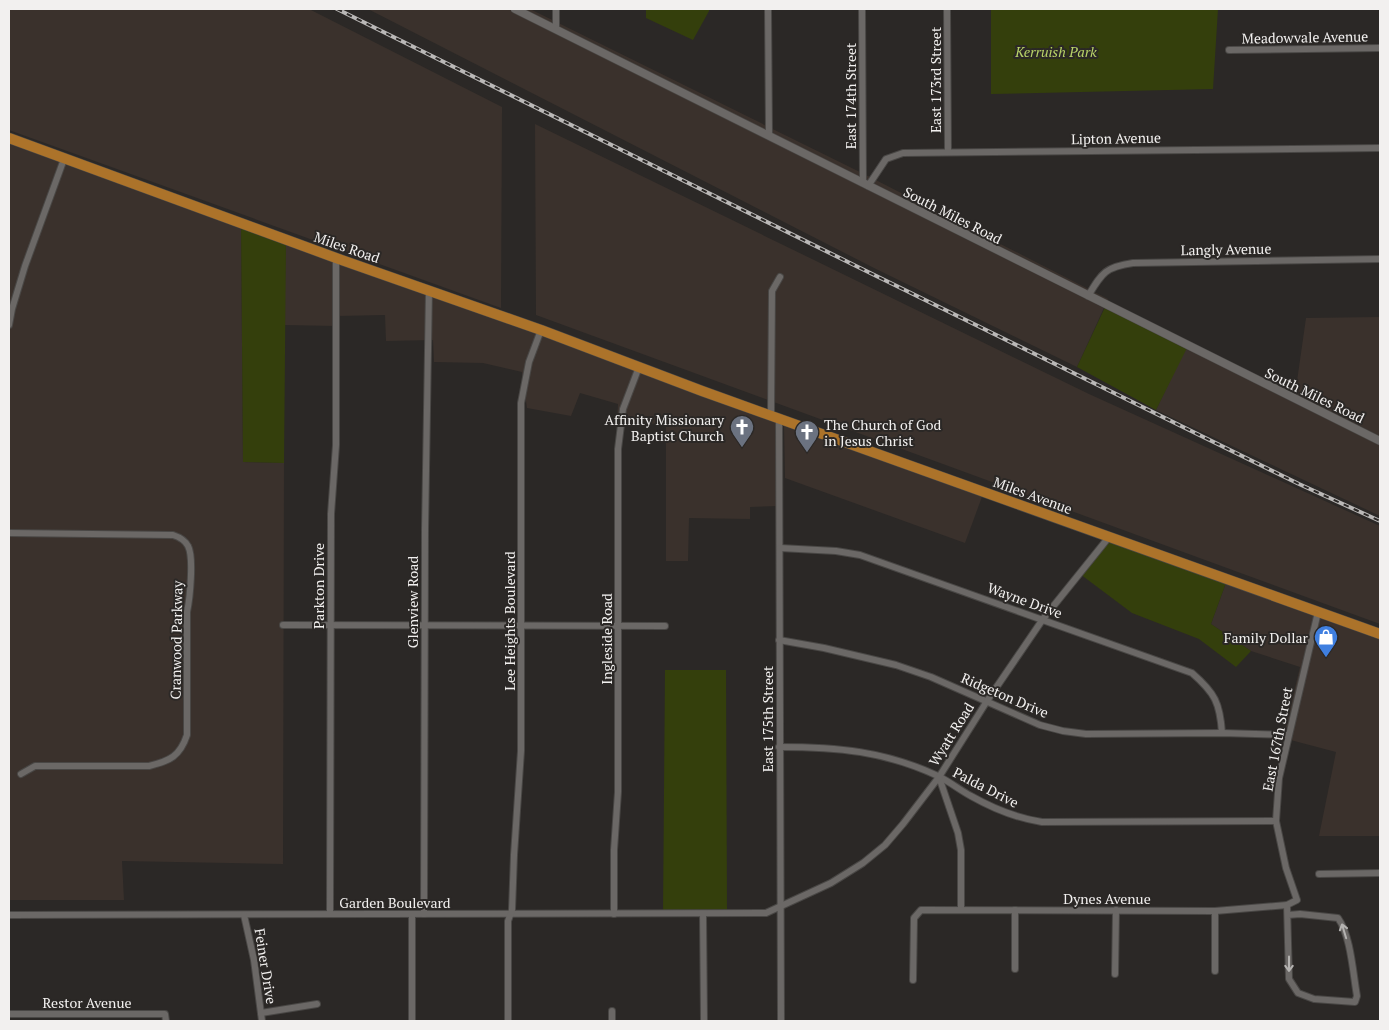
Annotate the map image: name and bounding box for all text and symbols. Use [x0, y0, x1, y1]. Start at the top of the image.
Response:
street label: East 173rd Street [926, 26, 945, 133]
street label: Meadowvale Avenue [1242, 26, 1368, 48]
street label: East 174th Street [841, 42, 860, 149]
park label: Kerruish Park [1014, 42, 1097, 61]
street label: Lipton Avenue [1071, 128, 1161, 148]
street label: South Miles Road [900, 182, 1006, 248]
street label: Miles Road [312, 227, 383, 267]
street label: Langly Avenue [1180, 239, 1272, 259]
street label: South Miles Road [1262, 363, 1368, 427]
place label: Affinity Missionary Baptist Church [605, 410, 725, 445]
church icon: Affinity Missionary Baptist Church [729, 414, 755, 448]
place label: The Church of God in Jesus Christ [824, 415, 941, 450]
church icon: The Church of God in Jesus Christ [794, 419, 820, 453]
street label: Miles Avenue [991, 472, 1075, 518]
street label: Parkton Drive [309, 543, 328, 629]
street label: Lee Heights Boulevard [500, 551, 519, 691]
street label: Glenview Road [403, 556, 422, 648]
street label: Wayne Drive [985, 578, 1065, 622]
street label: Cranwood Parkway [165, 580, 187, 700]
street label: Ingleside Road [597, 593, 616, 685]
shop icon: Family Dollar [1313, 624, 1339, 658]
place label: Family Dollar [1224, 628, 1309, 647]
street label: East 175th Street [758, 665, 777, 772]
street label: Ridgeton Drive [958, 668, 1052, 722]
street label: East 167th Street [1258, 684, 1297, 793]
street label: Wyatt Road [924, 698, 978, 769]
street label: Palda Drive [950, 762, 1022, 812]
street label: Dynes Avenue [1063, 889, 1151, 908]
street label: Garden Boulevard [339, 893, 451, 912]
one-way arrow [1338, 923, 1348, 939]
street label: Feiner Drive [251, 927, 281, 1005]
one-way arrow [1284, 956, 1294, 972]
street label: Restor Avenue [42, 993, 132, 1012]

